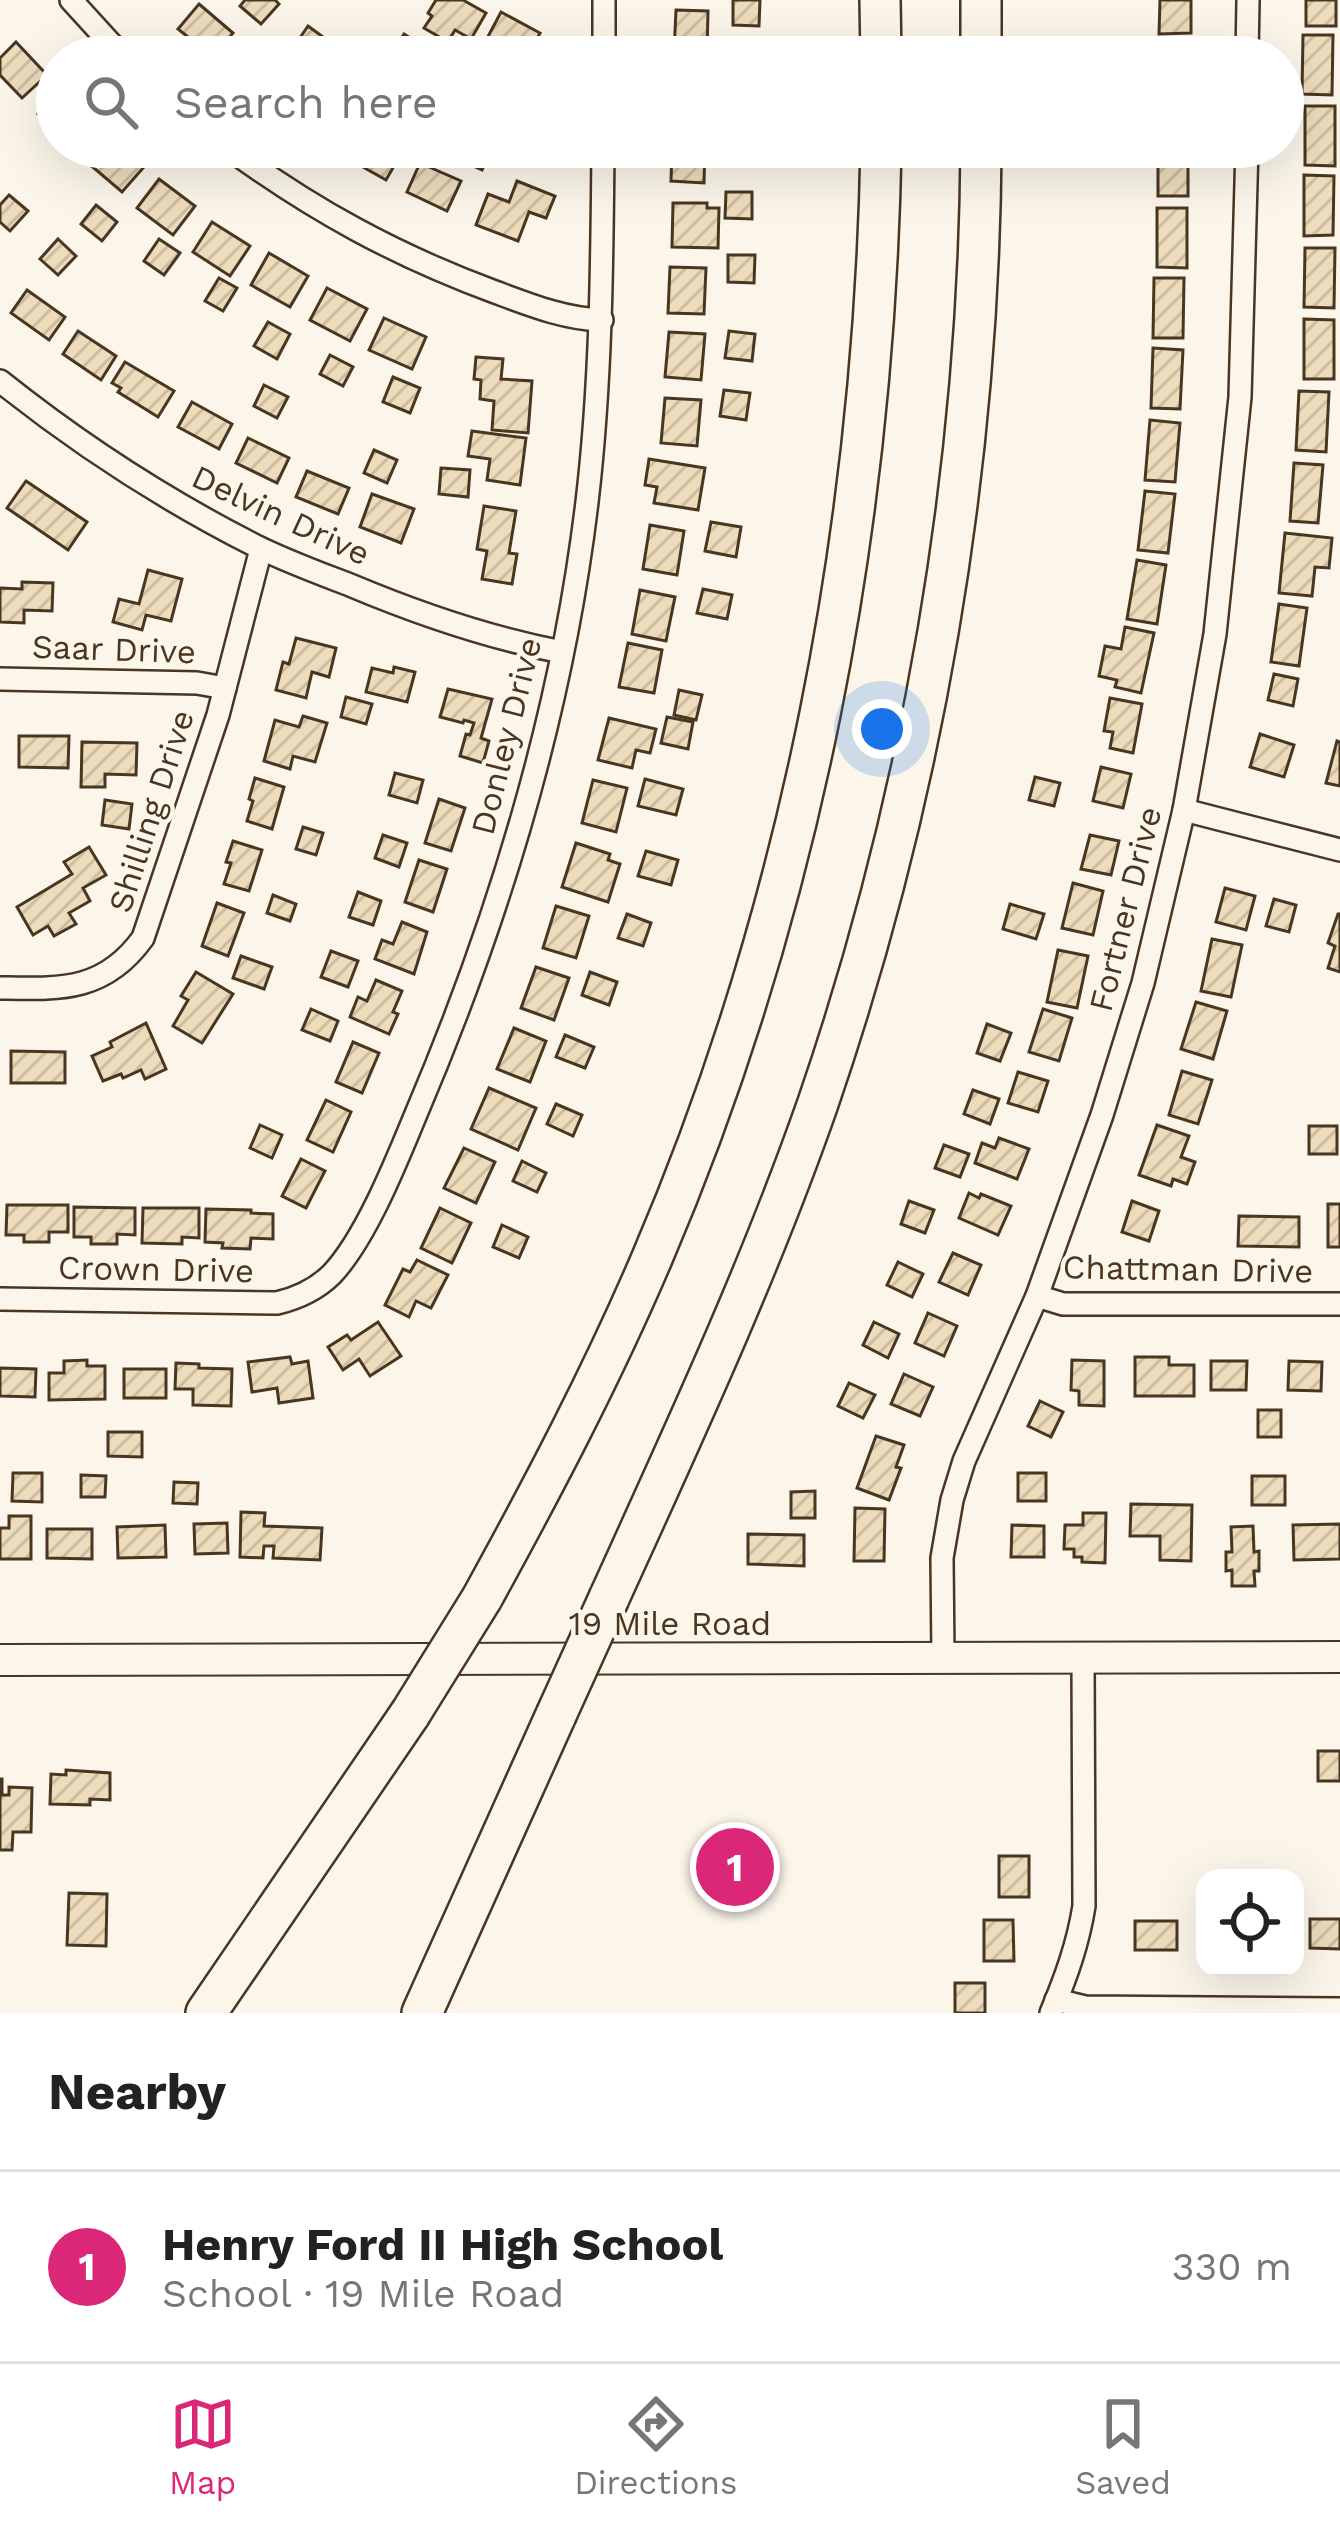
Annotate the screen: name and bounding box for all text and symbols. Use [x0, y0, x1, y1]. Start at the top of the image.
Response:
search box [36, 36, 1304, 168]
icon: search [78, 69, 144, 135]
text: Search here [174, 76, 438, 129]
street label: Delvin Drive [186, 457, 376, 573]
street label: Saar Drive [31, 627, 197, 671]
street label: Donley Drive [463, 633, 549, 839]
your location [852, 699, 912, 759]
street label: Shilling Drive [100, 705, 202, 917]
street label: Fortner Drive [1081, 802, 1169, 1016]
street label: Chattman Drive [1062, 1247, 1314, 1291]
street label: Crown Drive [58, 1248, 254, 1290]
street label: 19 Mile Road [569, 1604, 771, 1643]
pin: 1 [696, 1822, 774, 1912]
map controls [1196, 1869, 1304, 1977]
button: locate [1196, 1869, 1304, 1977]
text: Nearby [48, 2062, 226, 2121]
text: Henry Ford II High School [162, 2218, 723, 2271]
text: 1 [79, 2244, 95, 2289]
text: 330 m [1172, 2244, 1292, 2289]
text: School · 19 Mile Road [162, 2271, 564, 2316]
tab: Map [169, 2391, 236, 2502]
tab: Directions [574, 2391, 737, 2502]
tab: Saved [1075, 2391, 1171, 2502]

